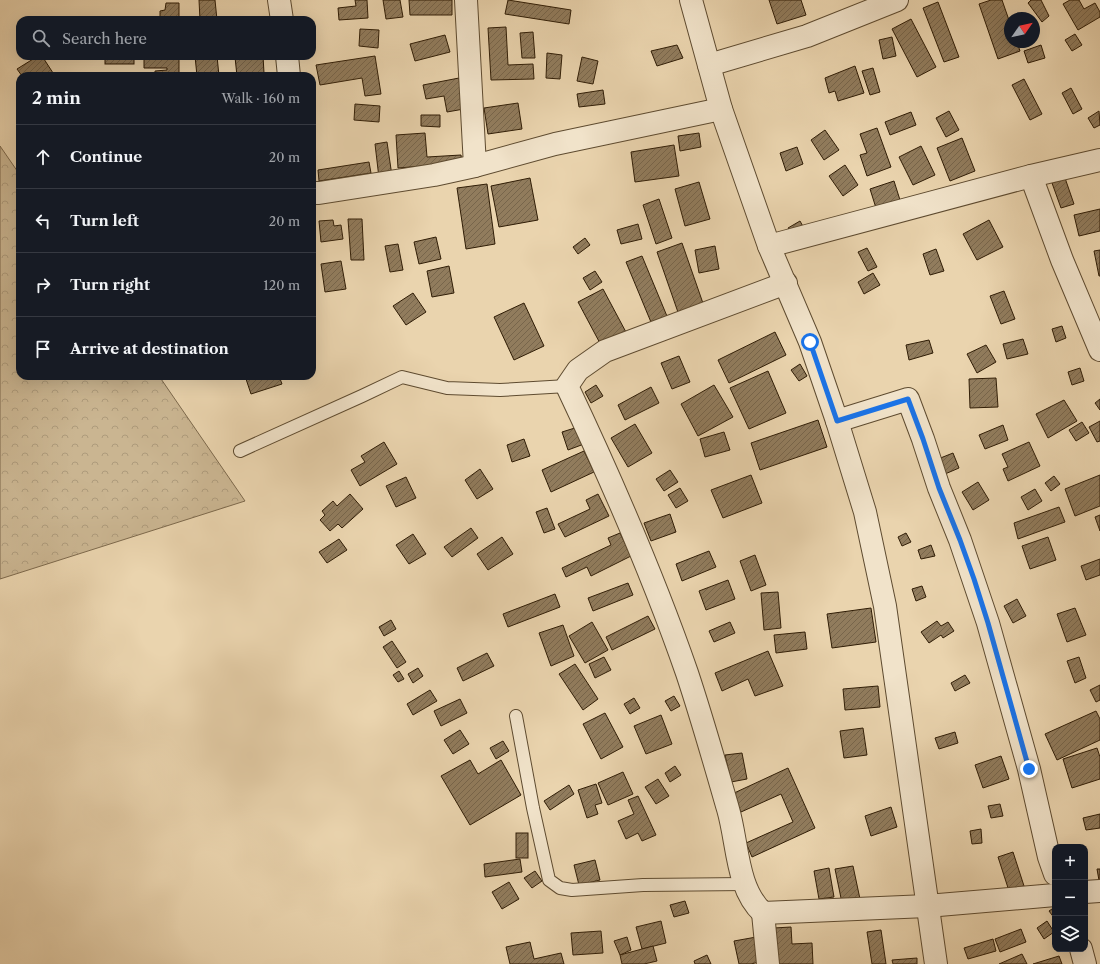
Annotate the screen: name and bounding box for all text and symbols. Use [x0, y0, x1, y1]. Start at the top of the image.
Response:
north arrow [1004, 12, 1040, 48]
search box [16, 16, 316, 60]
icon: search [30, 27, 52, 49]
text: Search here [62, 29, 147, 48]
text: 2 min [32, 88, 81, 108]
text: Walk · 160 m [221, 90, 300, 106]
icon: ahead [32, 146, 54, 168]
text: Continue [70, 147, 142, 166]
text: 20 m [269, 149, 300, 165]
icon: left [32, 210, 54, 232]
text: Turn left [70, 211, 139, 230]
text: 20 m [269, 213, 300, 229]
icon: right [32, 274, 54, 296]
text: Turn right [70, 275, 150, 294]
text: 120 m [263, 277, 300, 293]
route start [801, 333, 819, 351]
icon: arrive [32, 338, 54, 360]
text: Arrive at destination [70, 339, 229, 358]
route end [1020, 760, 1038, 778]
map controls [1052, 844, 1088, 952]
button: + [1052, 844, 1088, 880]
button: − [1052, 880, 1088, 916]
button: layers [1052, 916, 1088, 952]

